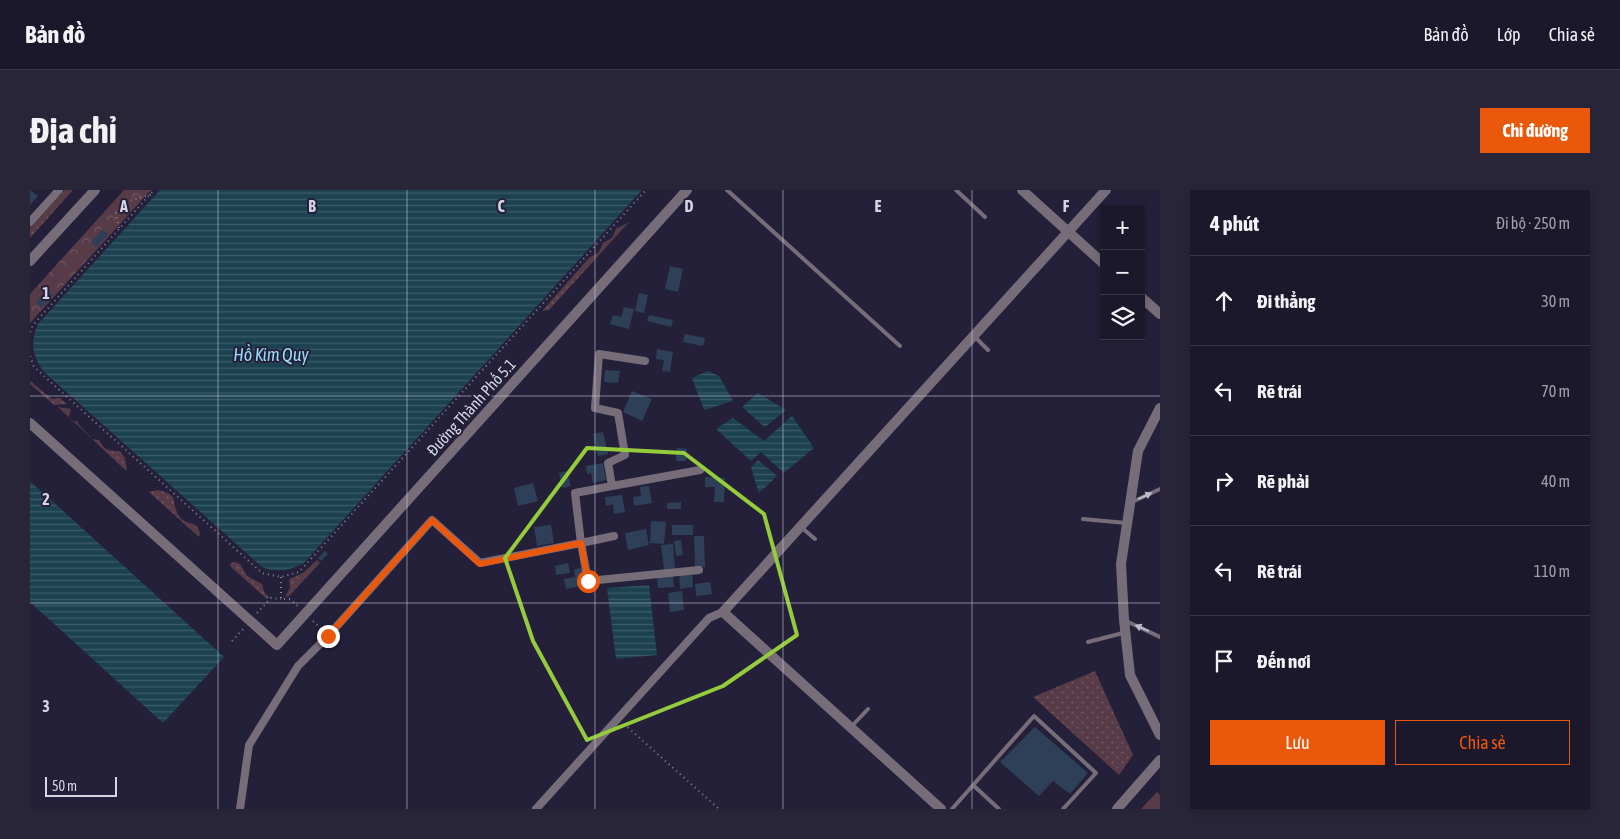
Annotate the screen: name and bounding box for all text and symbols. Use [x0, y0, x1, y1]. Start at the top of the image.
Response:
text: Bản đồ [25, 21, 85, 48]
text: Bản đồ [1423, 24, 1469, 45]
text: Lớp [1497, 24, 1521, 45]
text: Chia sẻ [1549, 24, 1595, 45]
button: Chỉ đường [1480, 108, 1590, 153]
text: Địa chỉ [30, 110, 117, 150]
text: A [119, 197, 128, 215]
text: B [308, 197, 316, 215]
text: C [497, 197, 505, 215]
text: D [685, 197, 694, 215]
text: E [875, 197, 882, 215]
text: F [1063, 197, 1070, 215]
map controls [1100, 205, 1145, 340]
button: + [1100, 205, 1145, 250]
text: 4 phút [1210, 211, 1259, 235]
text: Đi bộ · 250 m [1496, 214, 1570, 232]
button: − [1100, 250, 1145, 295]
text: 1 [42, 284, 50, 302]
icon: ahead [1210, 287, 1238, 315]
text: Đi thẳng [1257, 290, 1316, 312]
text: 30 m [1541, 292, 1570, 310]
button: layers [1100, 295, 1145, 340]
water label: Hồ Kim Quy [233, 344, 309, 365]
street label: Đường Thành Phố 5.1 [422, 354, 520, 460]
icon: left [1210, 377, 1238, 405]
text: Rẽ trái [1257, 380, 1302, 402]
text: 70 m [1541, 382, 1570, 400]
icon: right [1210, 467, 1238, 495]
text: Rẽ phải [1257, 470, 1309, 492]
text: 40 m [1541, 472, 1570, 490]
text: 2 [42, 490, 50, 508]
one-way arrow [1138, 492, 1152, 500]
icon: left [1210, 557, 1238, 585]
text: Rẽ trái [1257, 560, 1302, 582]
text: 110 m [1534, 562, 1570, 580]
route start [577, 570, 600, 593]
one-way arrow [1135, 624, 1149, 632]
route end [317, 625, 340, 648]
icon: arrive [1210, 647, 1238, 675]
text: Đến nơi [1257, 650, 1311, 672]
text: 3 [42, 697, 50, 715]
button: Lưu [1210, 720, 1385, 765]
button: Chia sẻ [1395, 720, 1570, 765]
scale bar [45, 774, 118, 797]
text: 50 m [52, 778, 77, 794]

